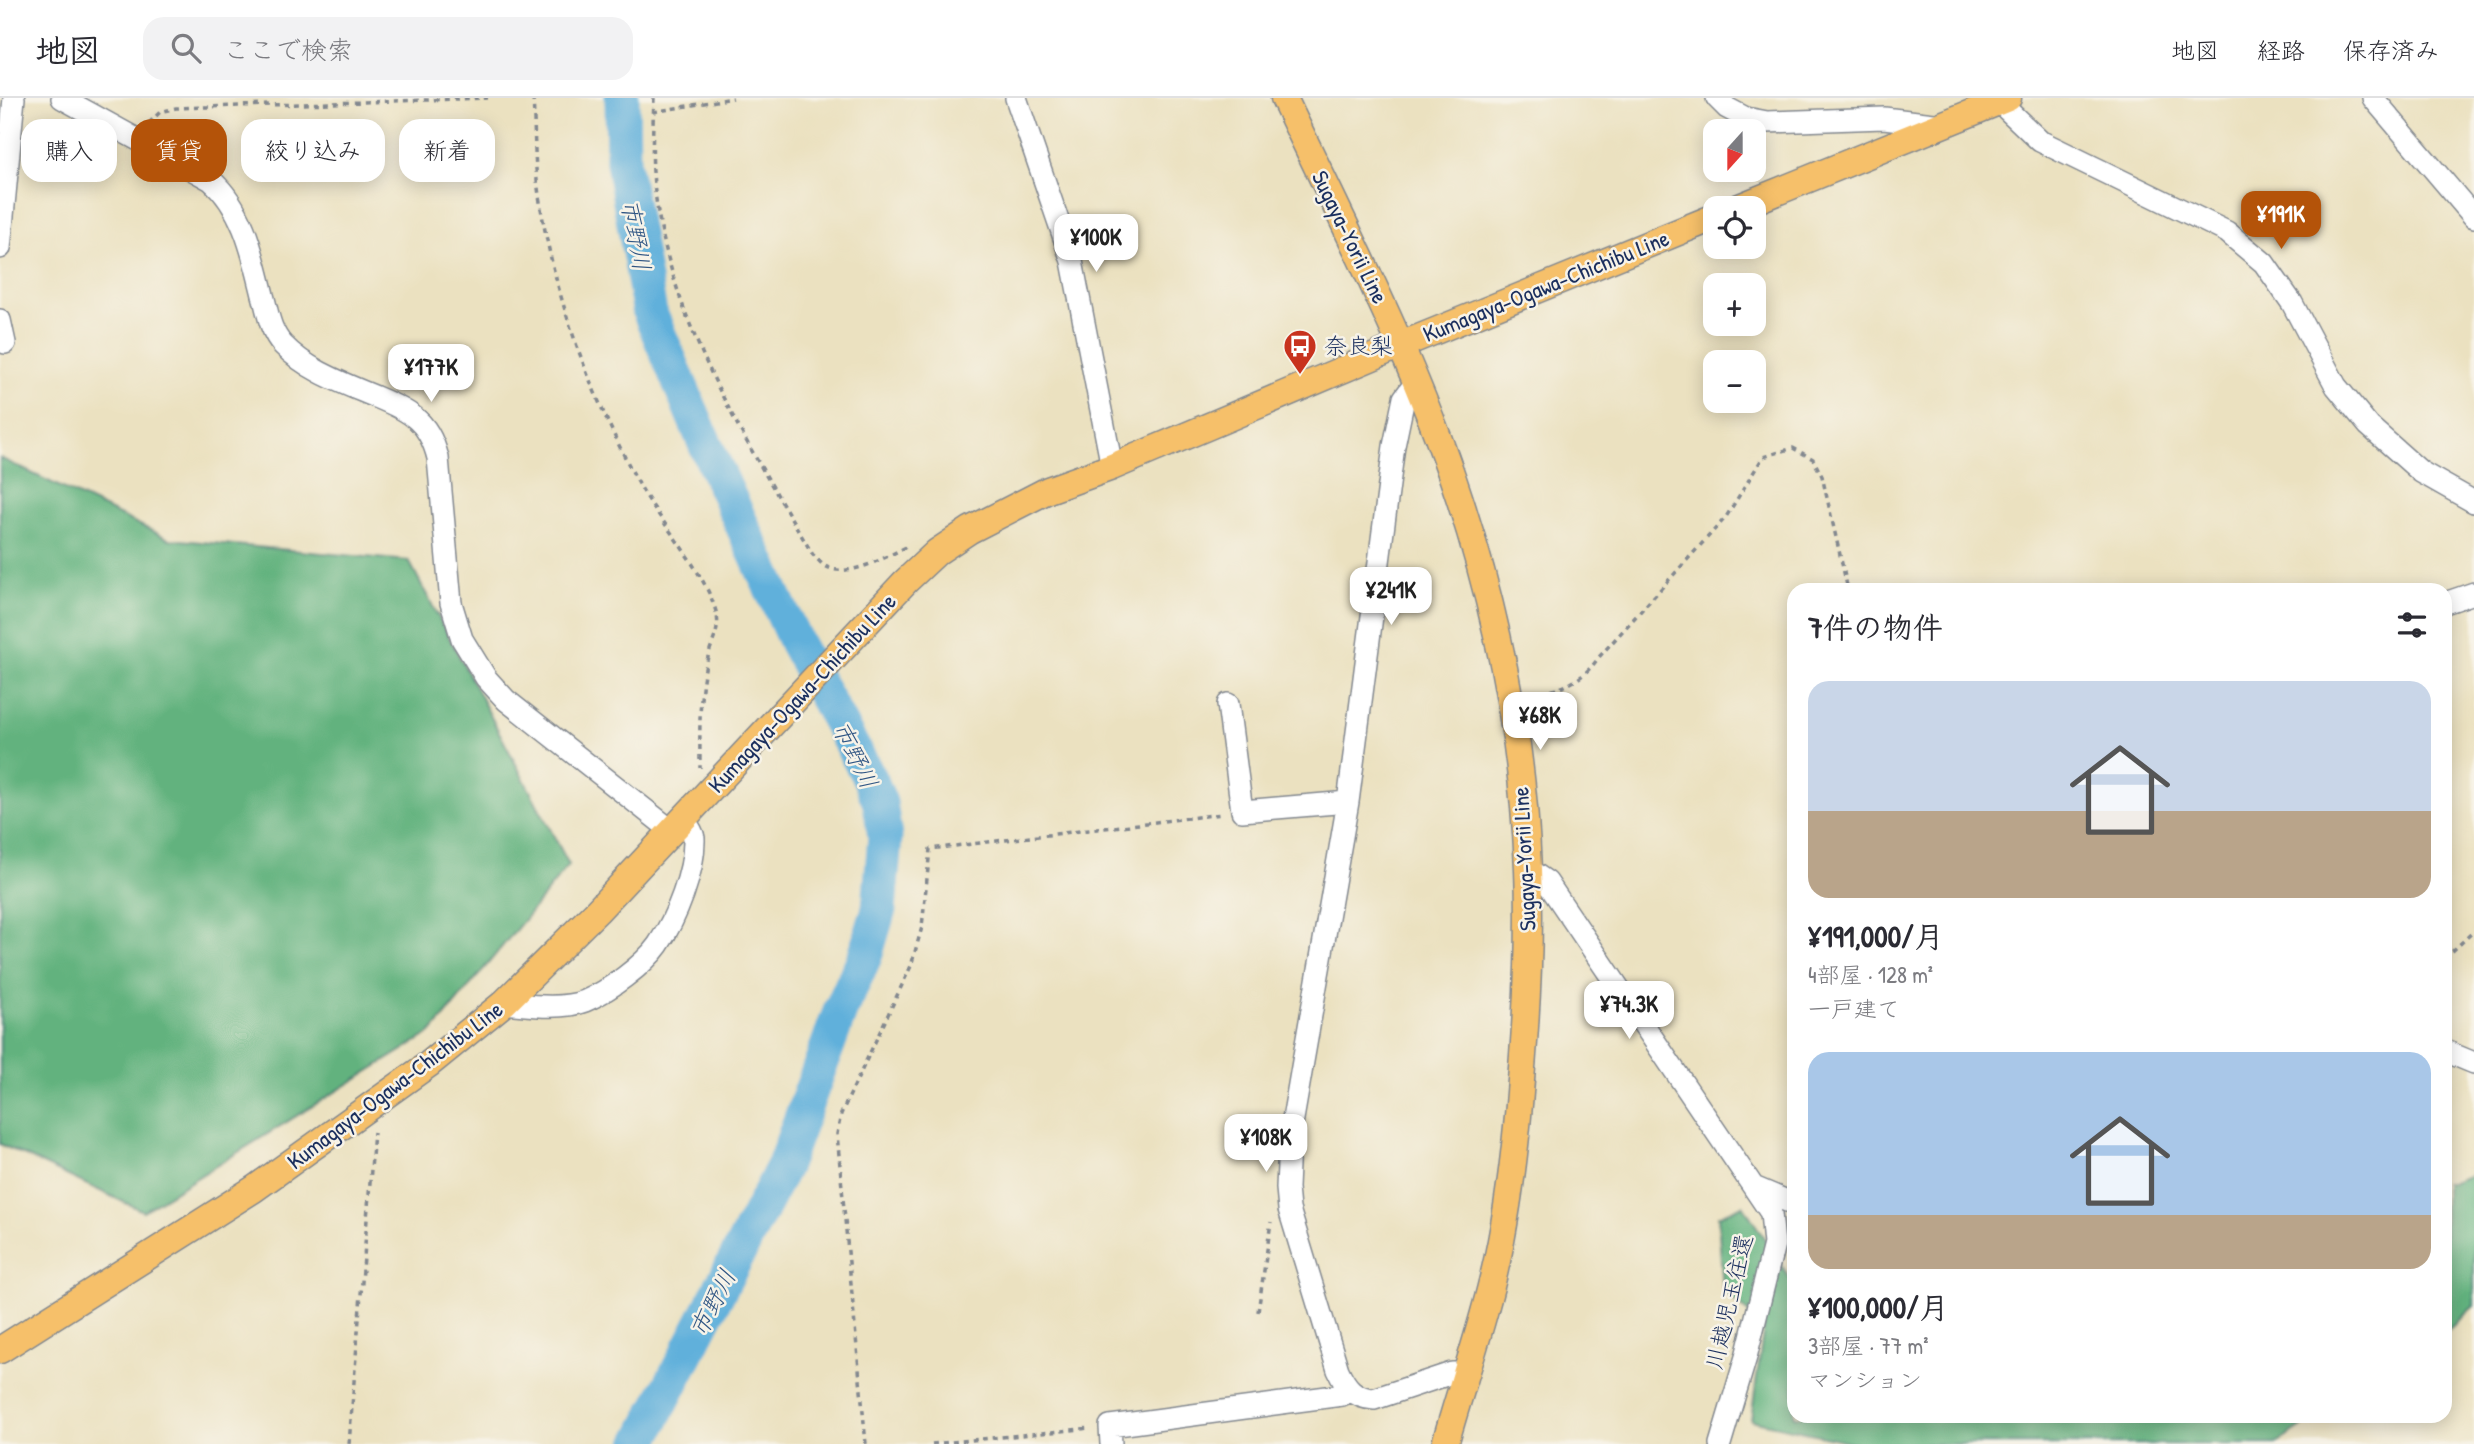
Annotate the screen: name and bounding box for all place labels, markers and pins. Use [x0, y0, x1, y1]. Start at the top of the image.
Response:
pin: ¥191K [2232, 192, 2330, 251]
pin: ¥100K [1047, 214, 1145, 274]
bus stop icon: 奈良梨 [1281, 327, 1319, 376]
place label: 奈良梨 [1324, 330, 1393, 361]
pin: ¥177K [382, 344, 480, 404]
pin: ¥241K [1342, 568, 1440, 627]
pin: ¥68K [1499, 692, 1581, 752]
pin: ¥74.3K [1572, 982, 1686, 1041]
pin: ¥108K [1217, 1114, 1315, 1174]

